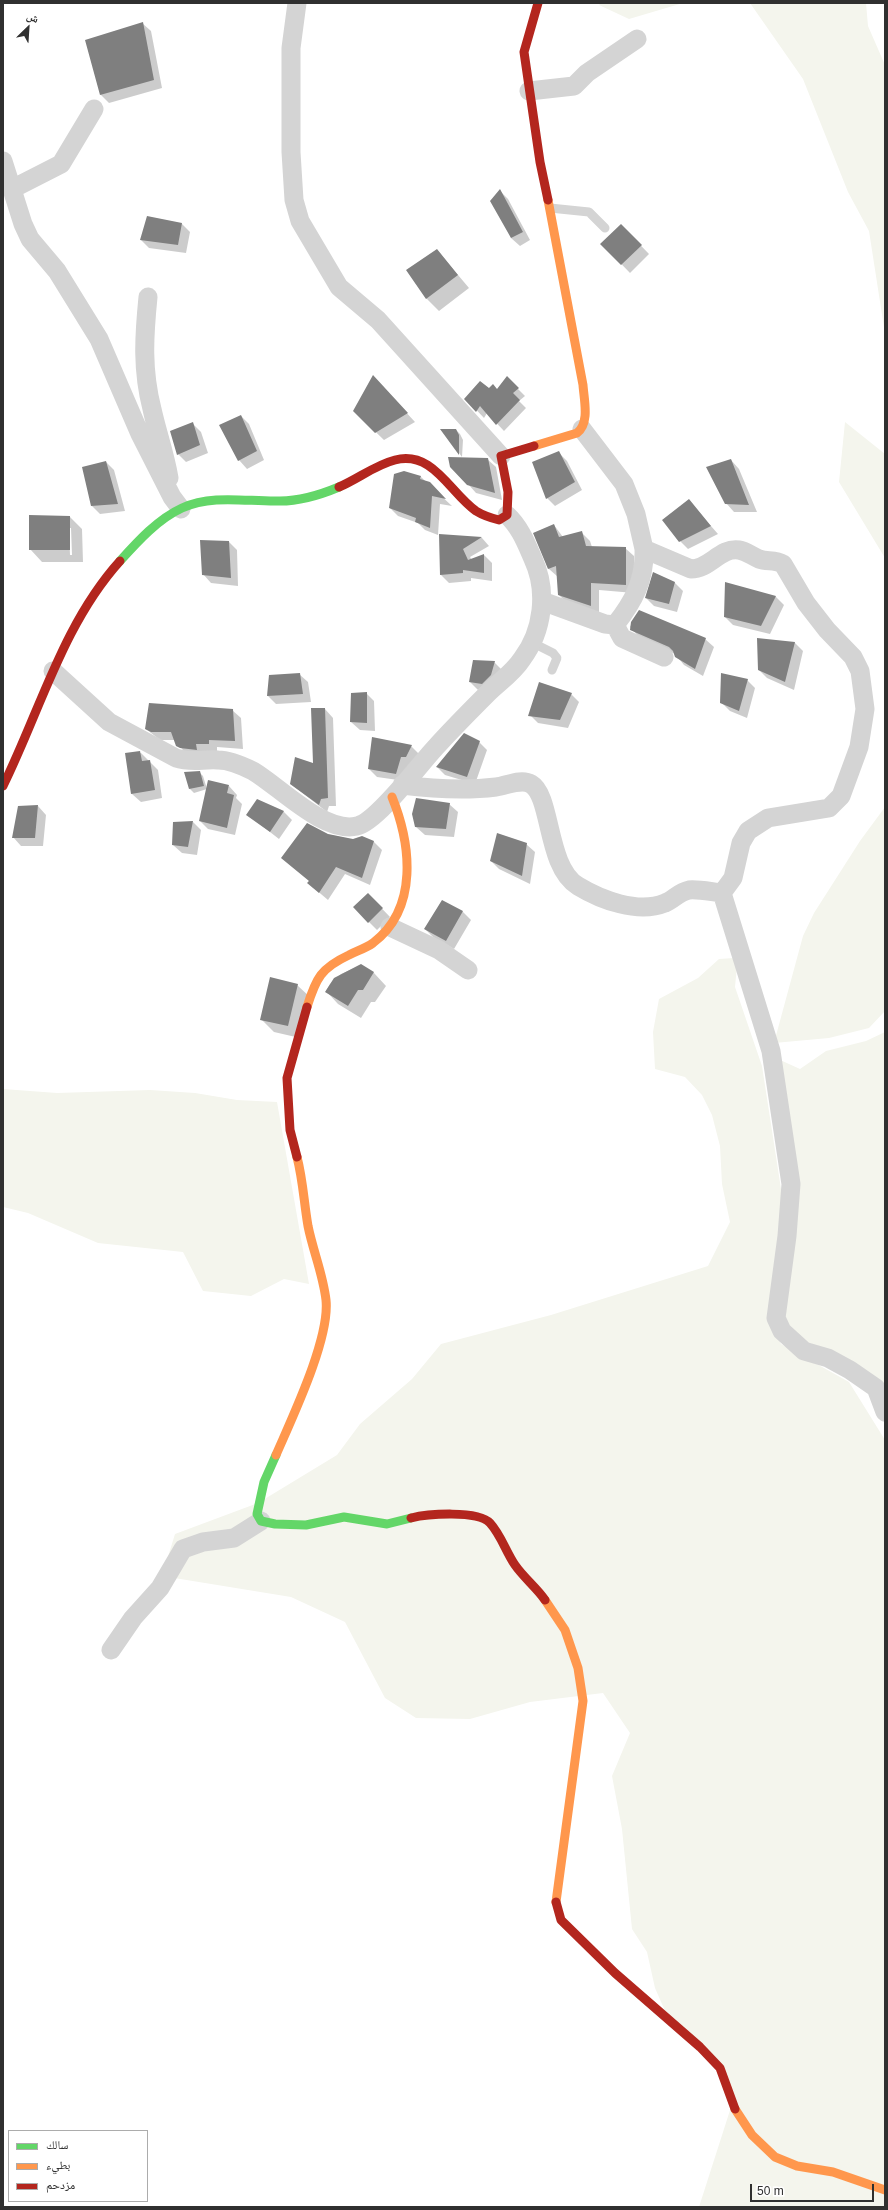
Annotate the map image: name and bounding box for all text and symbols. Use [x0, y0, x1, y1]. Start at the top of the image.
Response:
north arrow [8, 8, 48, 48]
text: ش [25, 9, 41, 25]
legend [8, 2130, 148, 2202]
text: سالك [46, 2138, 68, 2152]
text: بطيء [46, 2158, 70, 2172]
scale bar [752, 2176, 876, 2202]
text: مزدحم [46, 2178, 75, 2192]
text: 50 m [757, 2184, 784, 2198]

